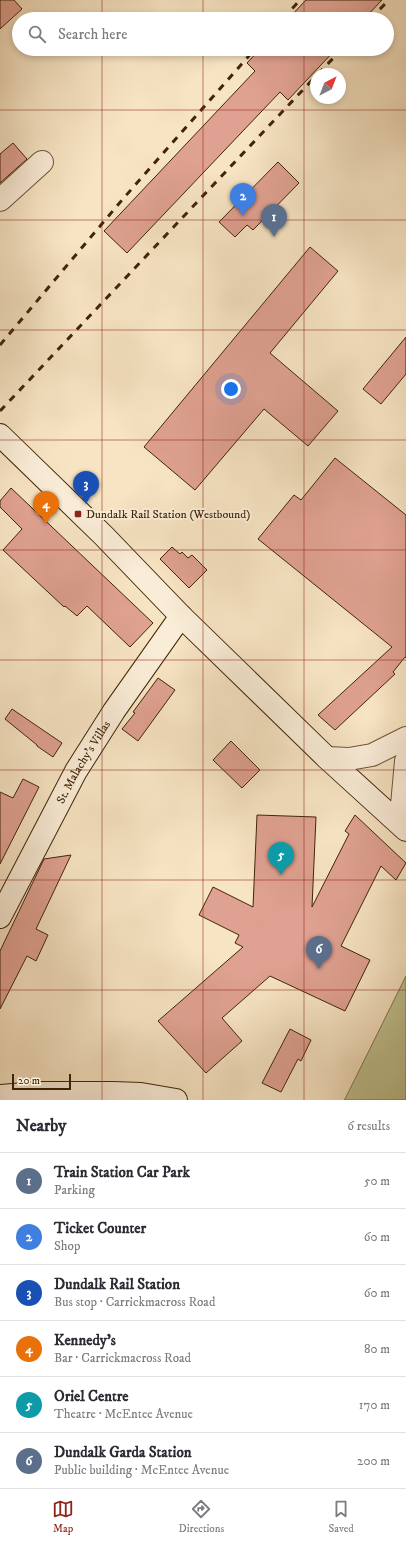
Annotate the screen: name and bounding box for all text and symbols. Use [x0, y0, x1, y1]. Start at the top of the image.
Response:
search box [12, 12, 394, 56]
icon: search [26, 23, 48, 45]
text: Search here [58, 25, 127, 44]
north arrow [310, 68, 346, 104]
pin: 2 [230, 183, 256, 216]
pin: 1 [261, 204, 287, 237]
your location [221, 379, 241, 399]
pin: 3 [73, 471, 99, 504]
pin: 4 [33, 491, 59, 524]
place label: Dundalk Rail Station (Westbound) [86, 507, 250, 522]
marker: Dundalk Rail Station (Westbound) [73, 509, 83, 519]
street label: St. Malachy's Villas [53, 718, 114, 806]
pin: 5 [268, 842, 294, 875]
pin: 6 [306, 936, 332, 969]
scale bar [12, 1072, 71, 1091]
text: 20 m [18, 1074, 40, 1088]
text: Nearby [16, 1115, 66, 1137]
text: 6 results [347, 1118, 390, 1134]
text: Train Station Car Park [54, 1163, 190, 1182]
text: 1 [27, 1173, 31, 1189]
text: 50 m [364, 1173, 390, 1189]
text: Parking [54, 1182, 95, 1198]
text: Ticket Counter [54, 1219, 146, 1238]
text: 2 [26, 1229, 32, 1245]
text: 60 m [364, 1229, 390, 1245]
text: Shop [54, 1238, 80, 1254]
text: Dundalk Rail Station [54, 1275, 180, 1294]
text: 3 [27, 1285, 31, 1301]
text: 60 m [364, 1285, 390, 1301]
text: Bus stop · Carrickmacross Road [54, 1294, 215, 1310]
text: Kennedy's [54, 1331, 116, 1350]
text: 4 [25, 1341, 33, 1357]
text: 80 m [364, 1341, 390, 1357]
text: Bar · Carrickmacross Road [54, 1350, 191, 1366]
text: Oriel Centre [54, 1387, 129, 1406]
text: 5 [26, 1397, 32, 1413]
text: 170 m [359, 1397, 390, 1413]
text: Theatre · McEntee Avenue [54, 1406, 193, 1422]
text: Dundalk Garda Station [54, 1443, 192, 1462]
text: 6 [26, 1453, 32, 1469]
text: 200 m [357, 1453, 390, 1469]
text: Public building · McEntee Avenue [54, 1462, 229, 1478]
tab: Map [52, 1498, 74, 1536]
tab: Directions [179, 1498, 224, 1536]
tab: Saved [329, 1498, 354, 1536]

